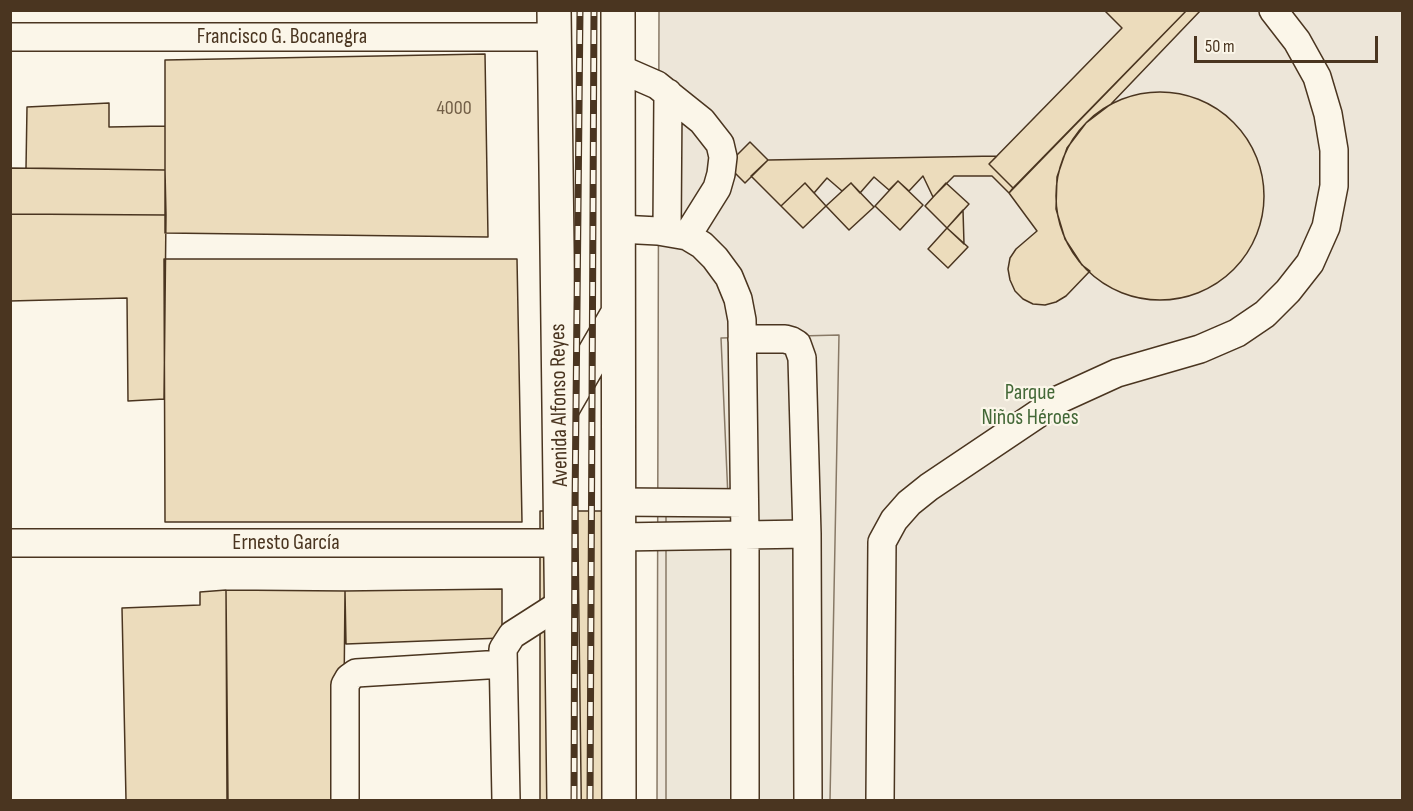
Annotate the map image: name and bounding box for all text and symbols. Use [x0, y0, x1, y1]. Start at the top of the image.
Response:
street label: Francisco G. Bocanegra [197, 24, 367, 50]
scale bar [1197, 24, 1382, 62]
text: 50 m [1205, 36, 1235, 57]
house number: 4000 [436, 97, 472, 121]
street label: Avenida Alfonso Reyes [545, 323, 575, 487]
park label: Parque Niños Héroes [981, 380, 1079, 432]
street label: Ernesto García [232, 530, 340, 556]

